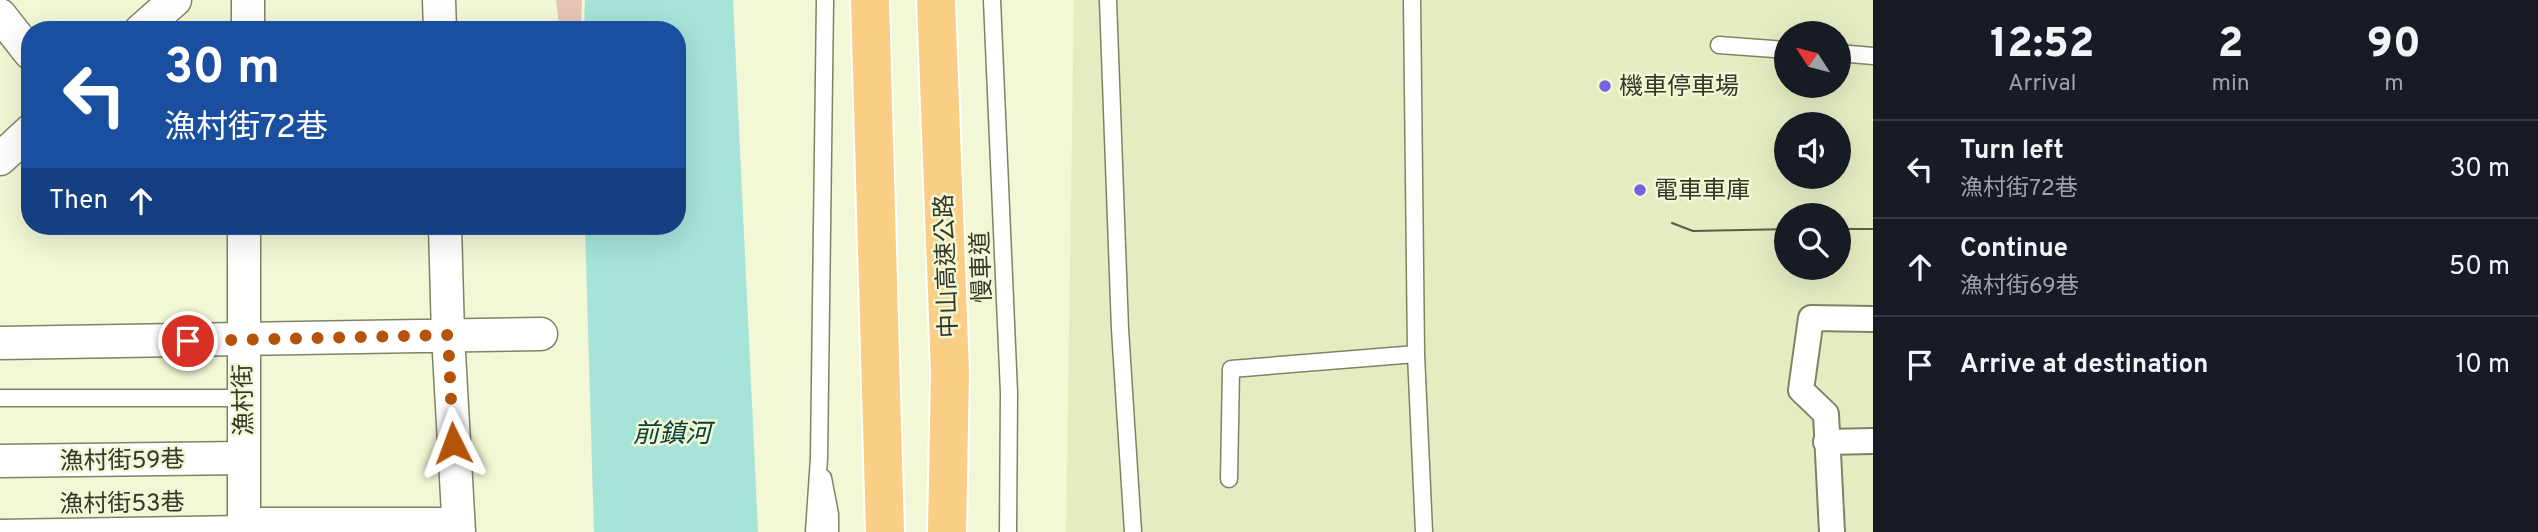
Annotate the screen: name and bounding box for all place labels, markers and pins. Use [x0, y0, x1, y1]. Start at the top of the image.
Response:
place label: 機車停車場 [1619, 73, 1739, 103]
marker: 機車停車場 [1597, 78, 1613, 94]
place label: 電車車庫 [1654, 177, 1750, 207]
marker: 電車車庫 [1632, 182, 1648, 198]
pin [158, 311, 218, 371]

